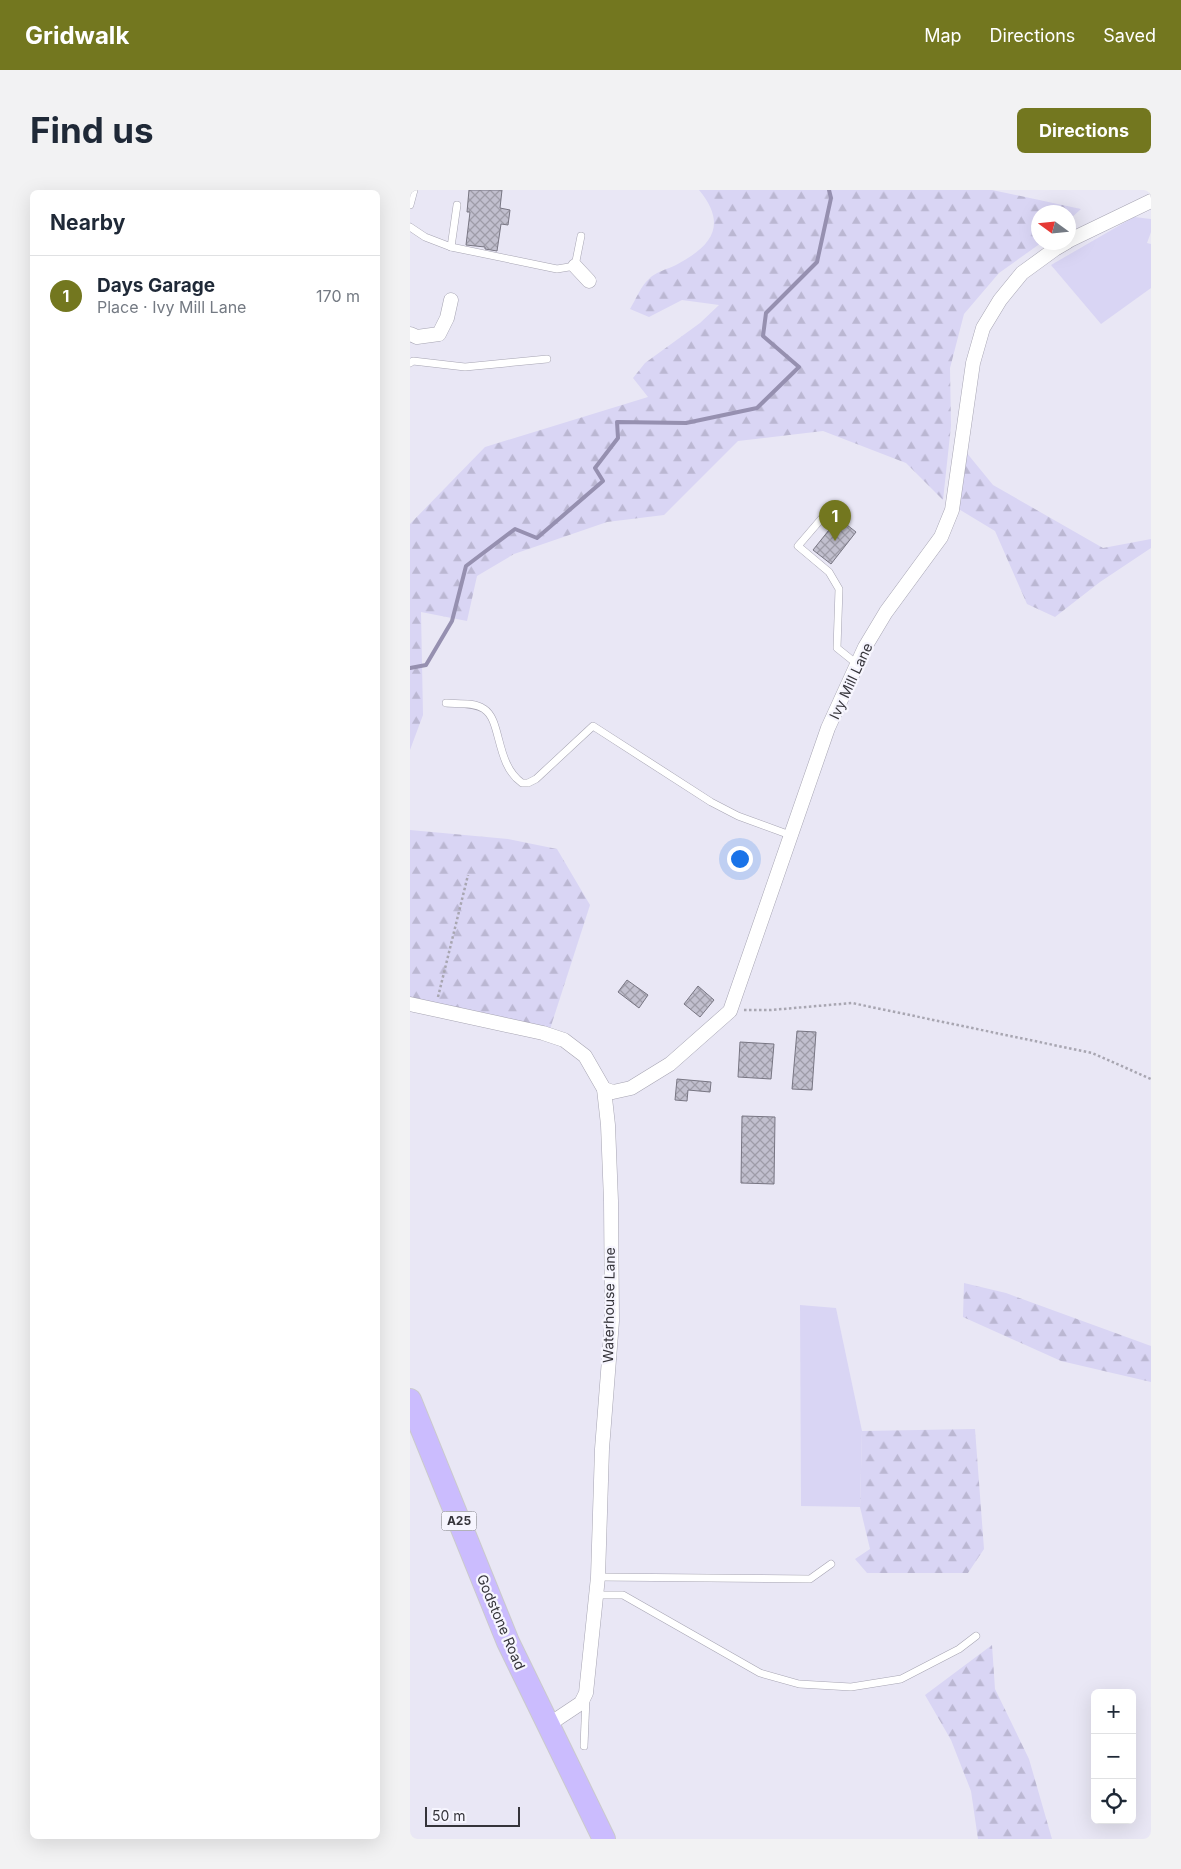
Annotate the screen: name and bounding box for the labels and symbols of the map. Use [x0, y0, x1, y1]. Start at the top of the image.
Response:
north arrow [1031, 205, 1076, 250]
pin: 1 [819, 500, 851, 541]
street label: Ivy Mill Lane [825, 640, 876, 722]
your location [727, 846, 753, 872]
street label: Waterhouse Lane [599, 1247, 618, 1363]
road number: A25 [442, 1512, 476, 1530]
street label: Godstone Road [474, 1572, 529, 1672]
scale bar [425, 1804, 520, 1827]

